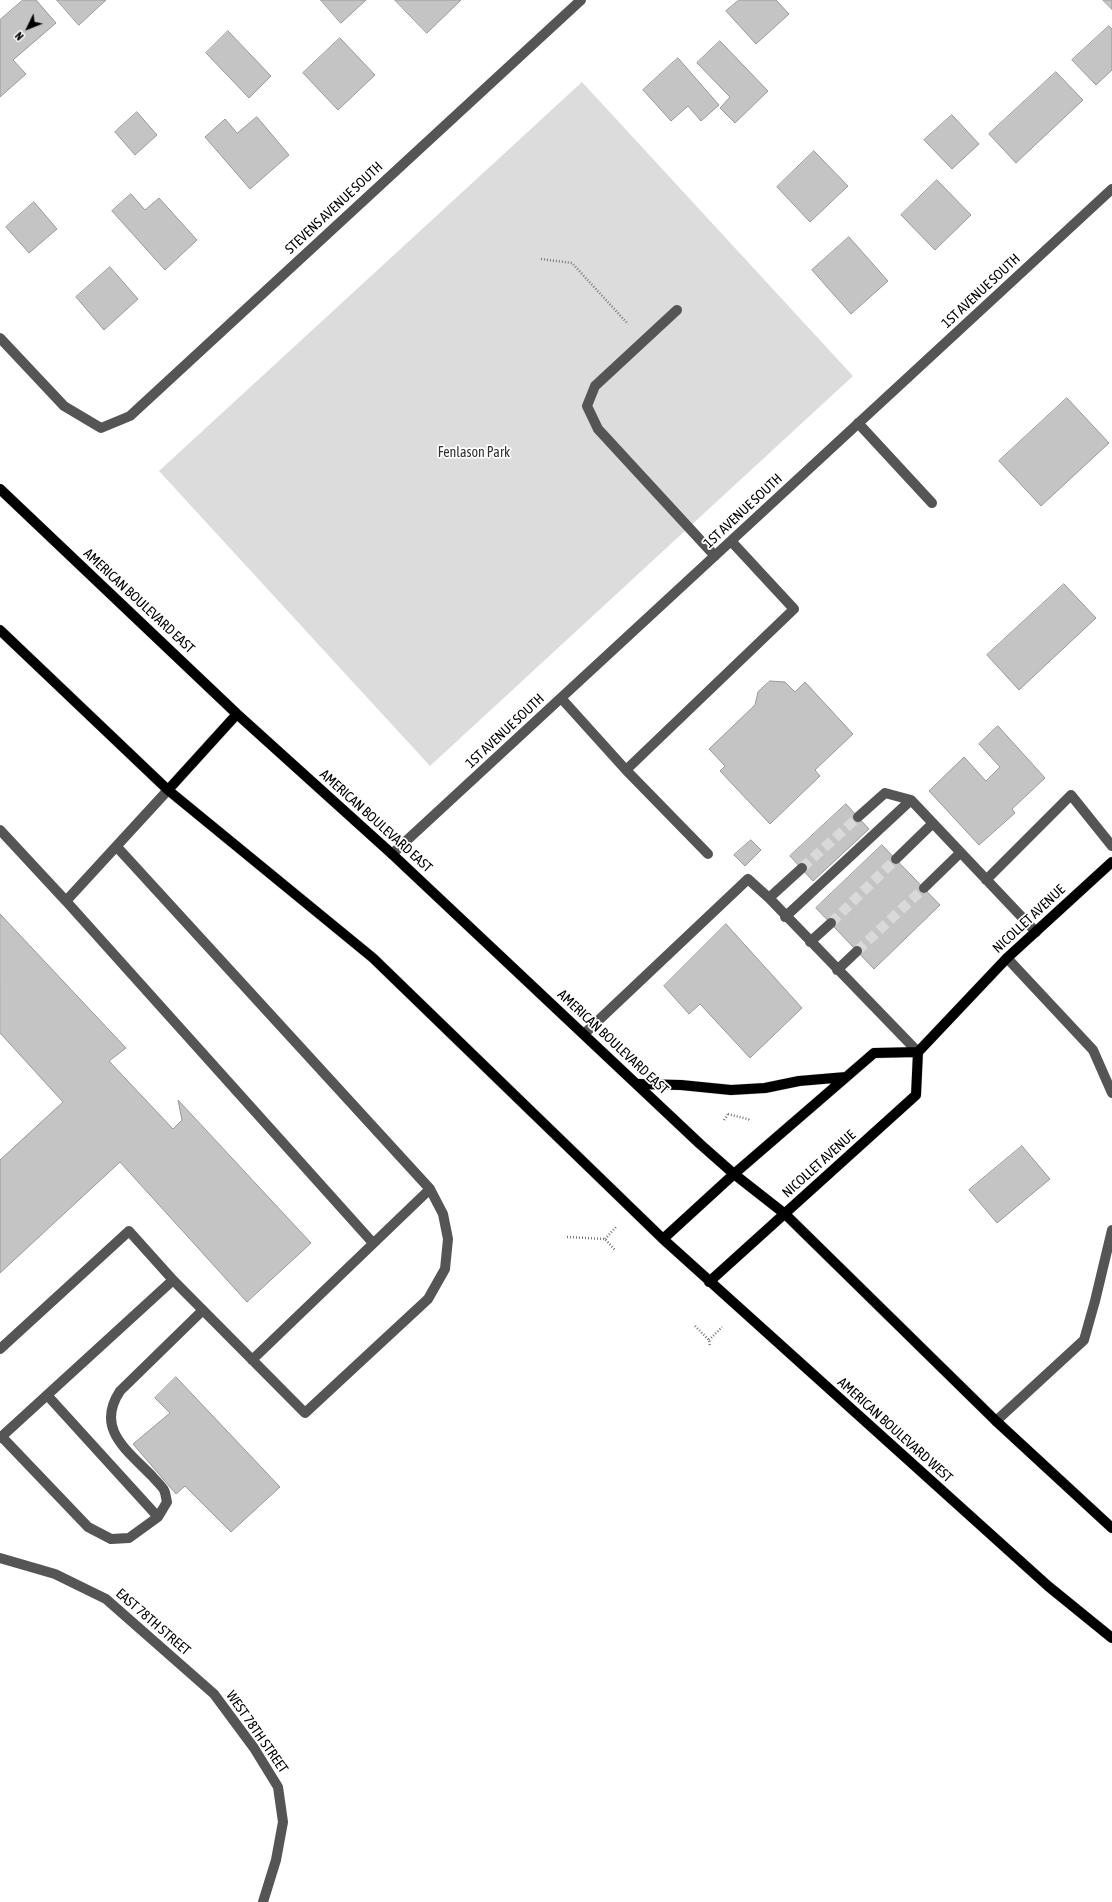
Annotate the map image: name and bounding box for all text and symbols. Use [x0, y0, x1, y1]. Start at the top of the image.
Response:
north arrow [8, 8, 48, 48]
text: N [13, 30, 26, 43]
street label: STEVENS AVENUE SOUTH [282, 158, 386, 258]
street label: 1ST AVENUE SOUTH [938, 250, 1024, 332]
park label: Fenlason Park [438, 445, 510, 461]
street label: 1ST AVENUE SOUTH [700, 470, 786, 552]
street label: AMERICAN BOULEVARD EAST [80, 545, 198, 657]
street label: 1ST AVENUE SOUTH [462, 690, 548, 772]
street label: AMERICAN BOULEVARD EAST [316, 766, 436, 876]
street label: NICOLLET AVENUE [989, 881, 1069, 957]
street label: AMERICAN BOULEVARD EAST [554, 986, 672, 1098]
street label: NICOLLET AVENUE [779, 1127, 859, 1201]
street label: AMERICAN BOULEVARD WEST [834, 1374, 956, 1486]
street label: EAST 78TH STREET [112, 1585, 194, 1659]
street label: WEST 78TH STREET [222, 1688, 292, 1776]

